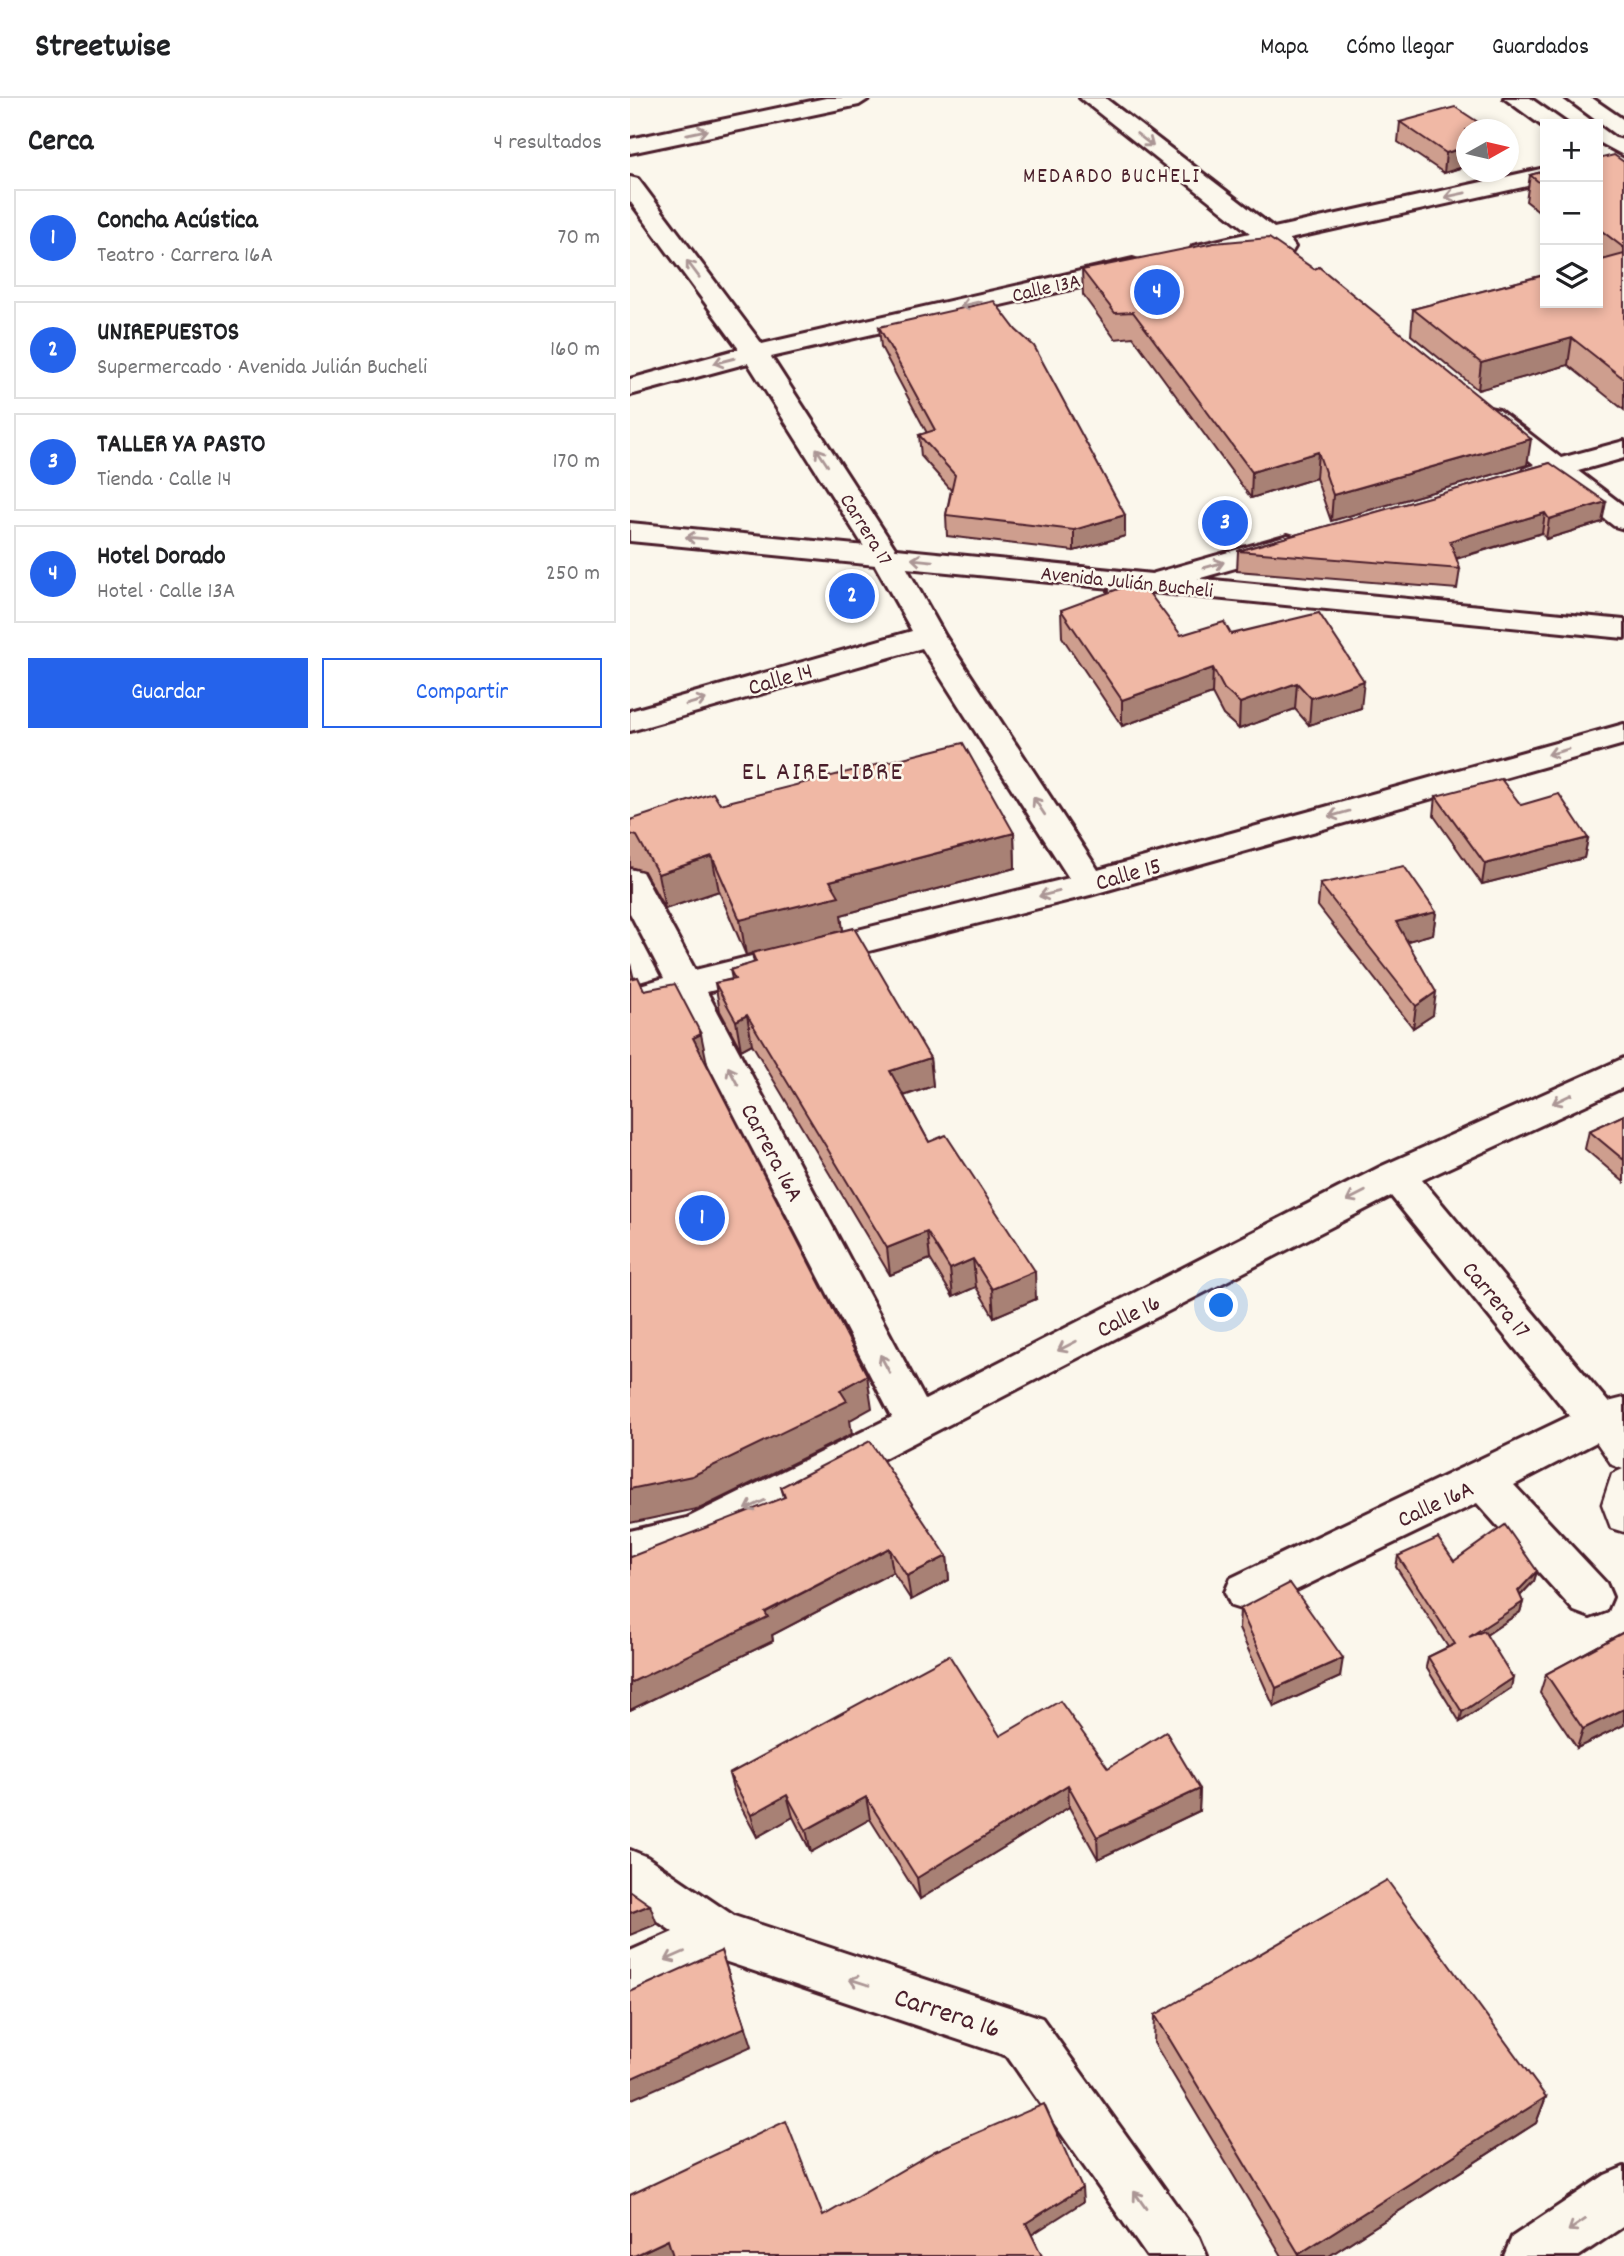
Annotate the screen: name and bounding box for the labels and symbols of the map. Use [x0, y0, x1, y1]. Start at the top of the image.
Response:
north arrow [1456, 119, 1519, 182]
one-way arrow [685, 124, 708, 138]
one-way arrow [1135, 132, 1154, 147]
district label: MEDARDO BUCHELI [1023, 163, 1201, 193]
one-way arrow [1444, 189, 1467, 202]
one-way arrow [686, 261, 701, 279]
pin: 4 [1134, 266, 1180, 318]
street label: Calle 13A [1009, 267, 1084, 312]
one-way arrow [959, 298, 982, 312]
one-way arrow [714, 356, 736, 369]
one-way arrow [815, 448, 829, 467]
street label: Carrera 17 [831, 489, 898, 573]
pin: 3 [1202, 497, 1248, 549]
one-way arrow [685, 531, 708, 544]
one-way arrow [911, 553, 934, 566]
one-way arrow [1203, 557, 1225, 570]
street label: Avenida Julián Bucheli [1039, 560, 1215, 608]
pin: 2 [829, 570, 875, 622]
street label: Calle 14 [745, 655, 817, 706]
one-way arrow [684, 695, 706, 708]
one-way arrow [1547, 747, 1569, 760]
district label: EL AIRE LIBRE [742, 755, 904, 792]
one-way arrow [1032, 797, 1046, 817]
one-way arrow [1328, 808, 1350, 821]
street label: Calle 15 [1092, 850, 1166, 901]
one-way arrow [1038, 888, 1061, 901]
one-way arrow [725, 1067, 739, 1087]
one-way arrow [1552, 1093, 1573, 1106]
street label: Carrera 16A [730, 1098, 811, 1209]
one-way arrow [1347, 1190, 1367, 1204]
pin: 1 [679, 1192, 725, 1244]
street label: Carrera 17 [1452, 1255, 1537, 1347]
street label: Calle 16 [1092, 1287, 1167, 1348]
your location [1204, 1288, 1238, 1322]
one-way arrow [1058, 1340, 1078, 1354]
one-way arrow [878, 1354, 892, 1375]
street label: Calle 16A [1393, 1473, 1480, 1538]
one-way arrow [745, 1498, 766, 1512]
one-way arrow [665, 1950, 686, 1963]
one-way arrow [849, 1975, 871, 1987]
street label: Carrera 16 [888, 1980, 1005, 2052]
one-way arrow [1133, 2191, 1147, 2210]
one-way arrow [1568, 2218, 1588, 2232]

